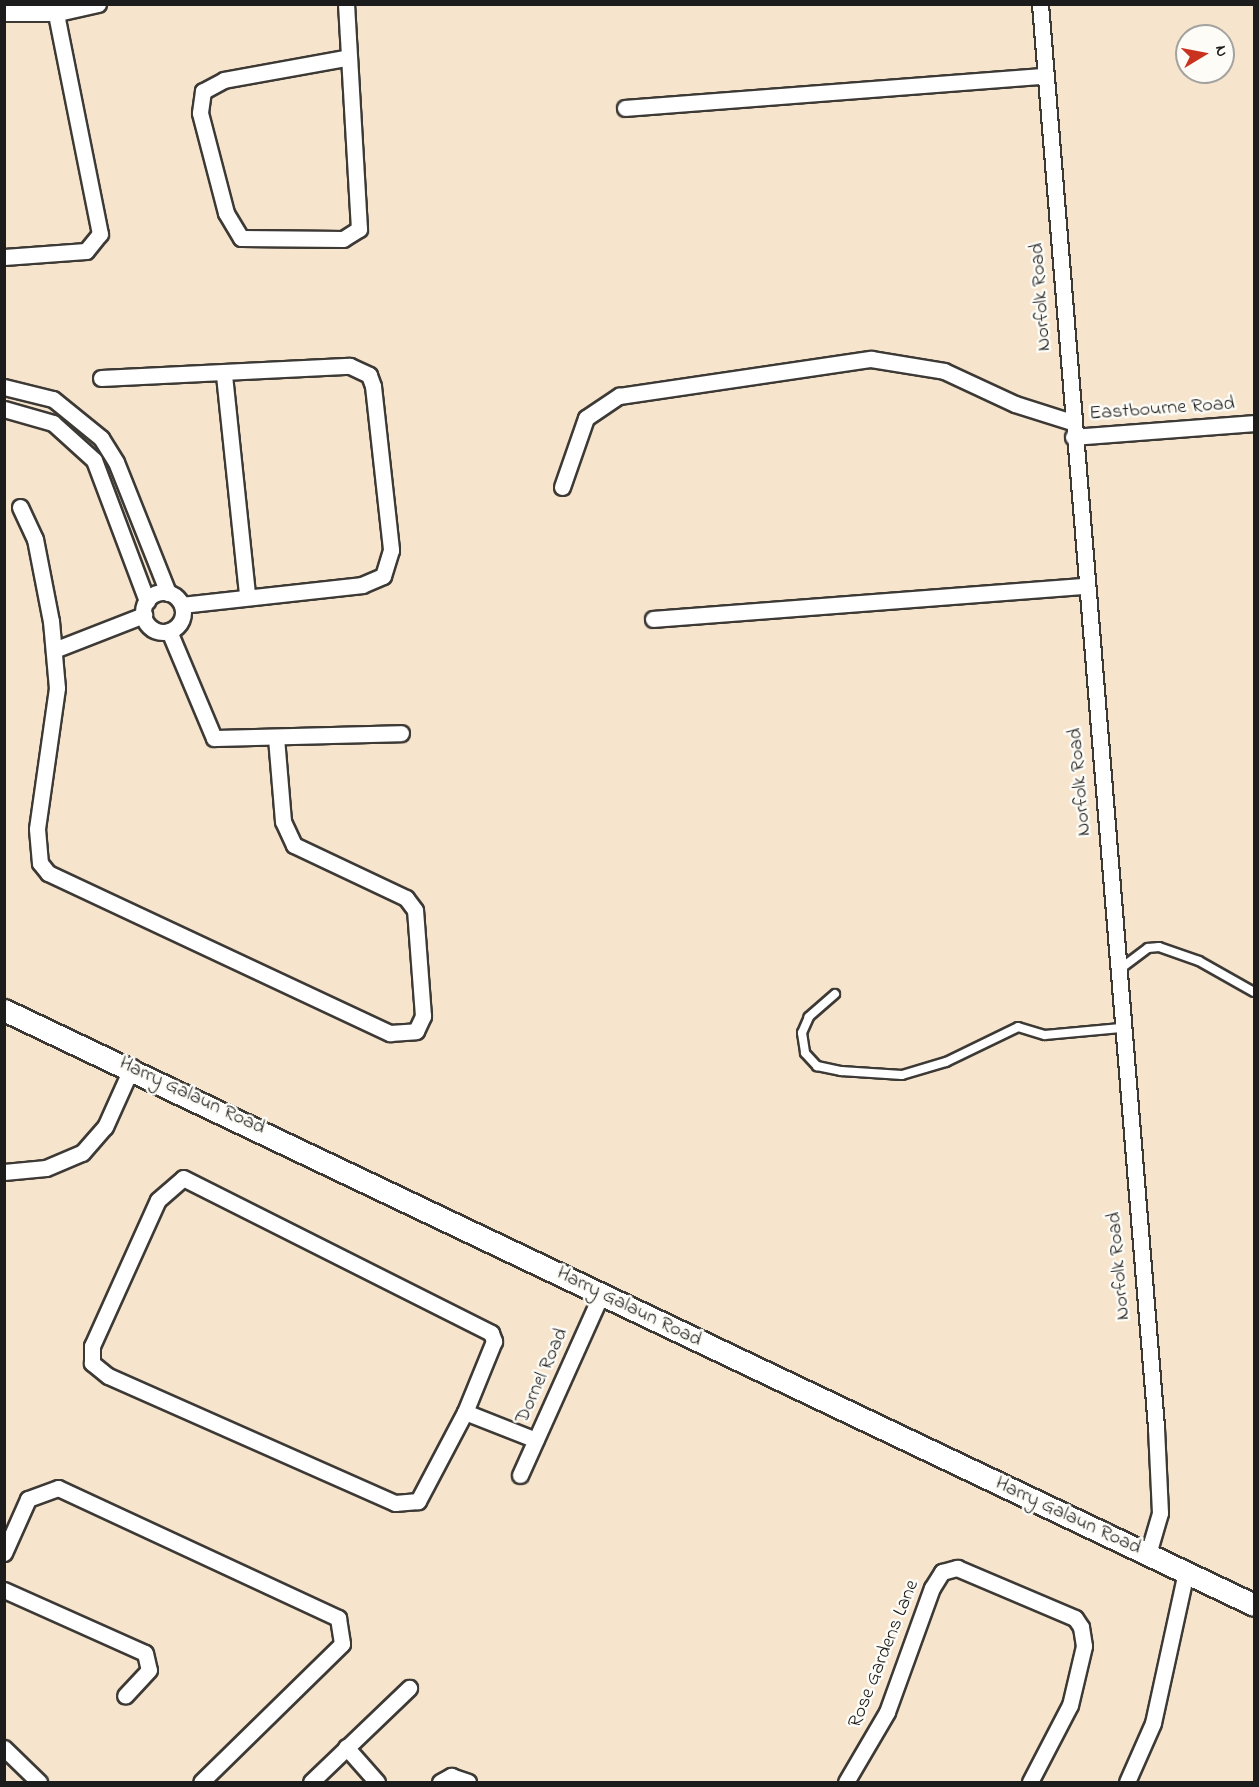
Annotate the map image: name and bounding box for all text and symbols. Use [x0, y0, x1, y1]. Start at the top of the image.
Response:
north arrow [1175, 24, 1235, 84]
text: N [1208, 44, 1234, 59]
street label: Norfolk Road [1025, 242, 1057, 352]
street label: Eastbourne Road [1089, 392, 1235, 426]
street label: Norfolk Road [1063, 727, 1097, 837]
street label: Harry Galaun Road [115, 1052, 269, 1140]
street label: Norfolk Road [1102, 1211, 1136, 1321]
street label: Harry Galaun Road [553, 1262, 705, 1352]
street label: Dornel Road [510, 1325, 574, 1427]
street label: Harry Galaun Road [991, 1472, 1145, 1560]
street label: Rose Gardens Lane [843, 1577, 925, 1731]

